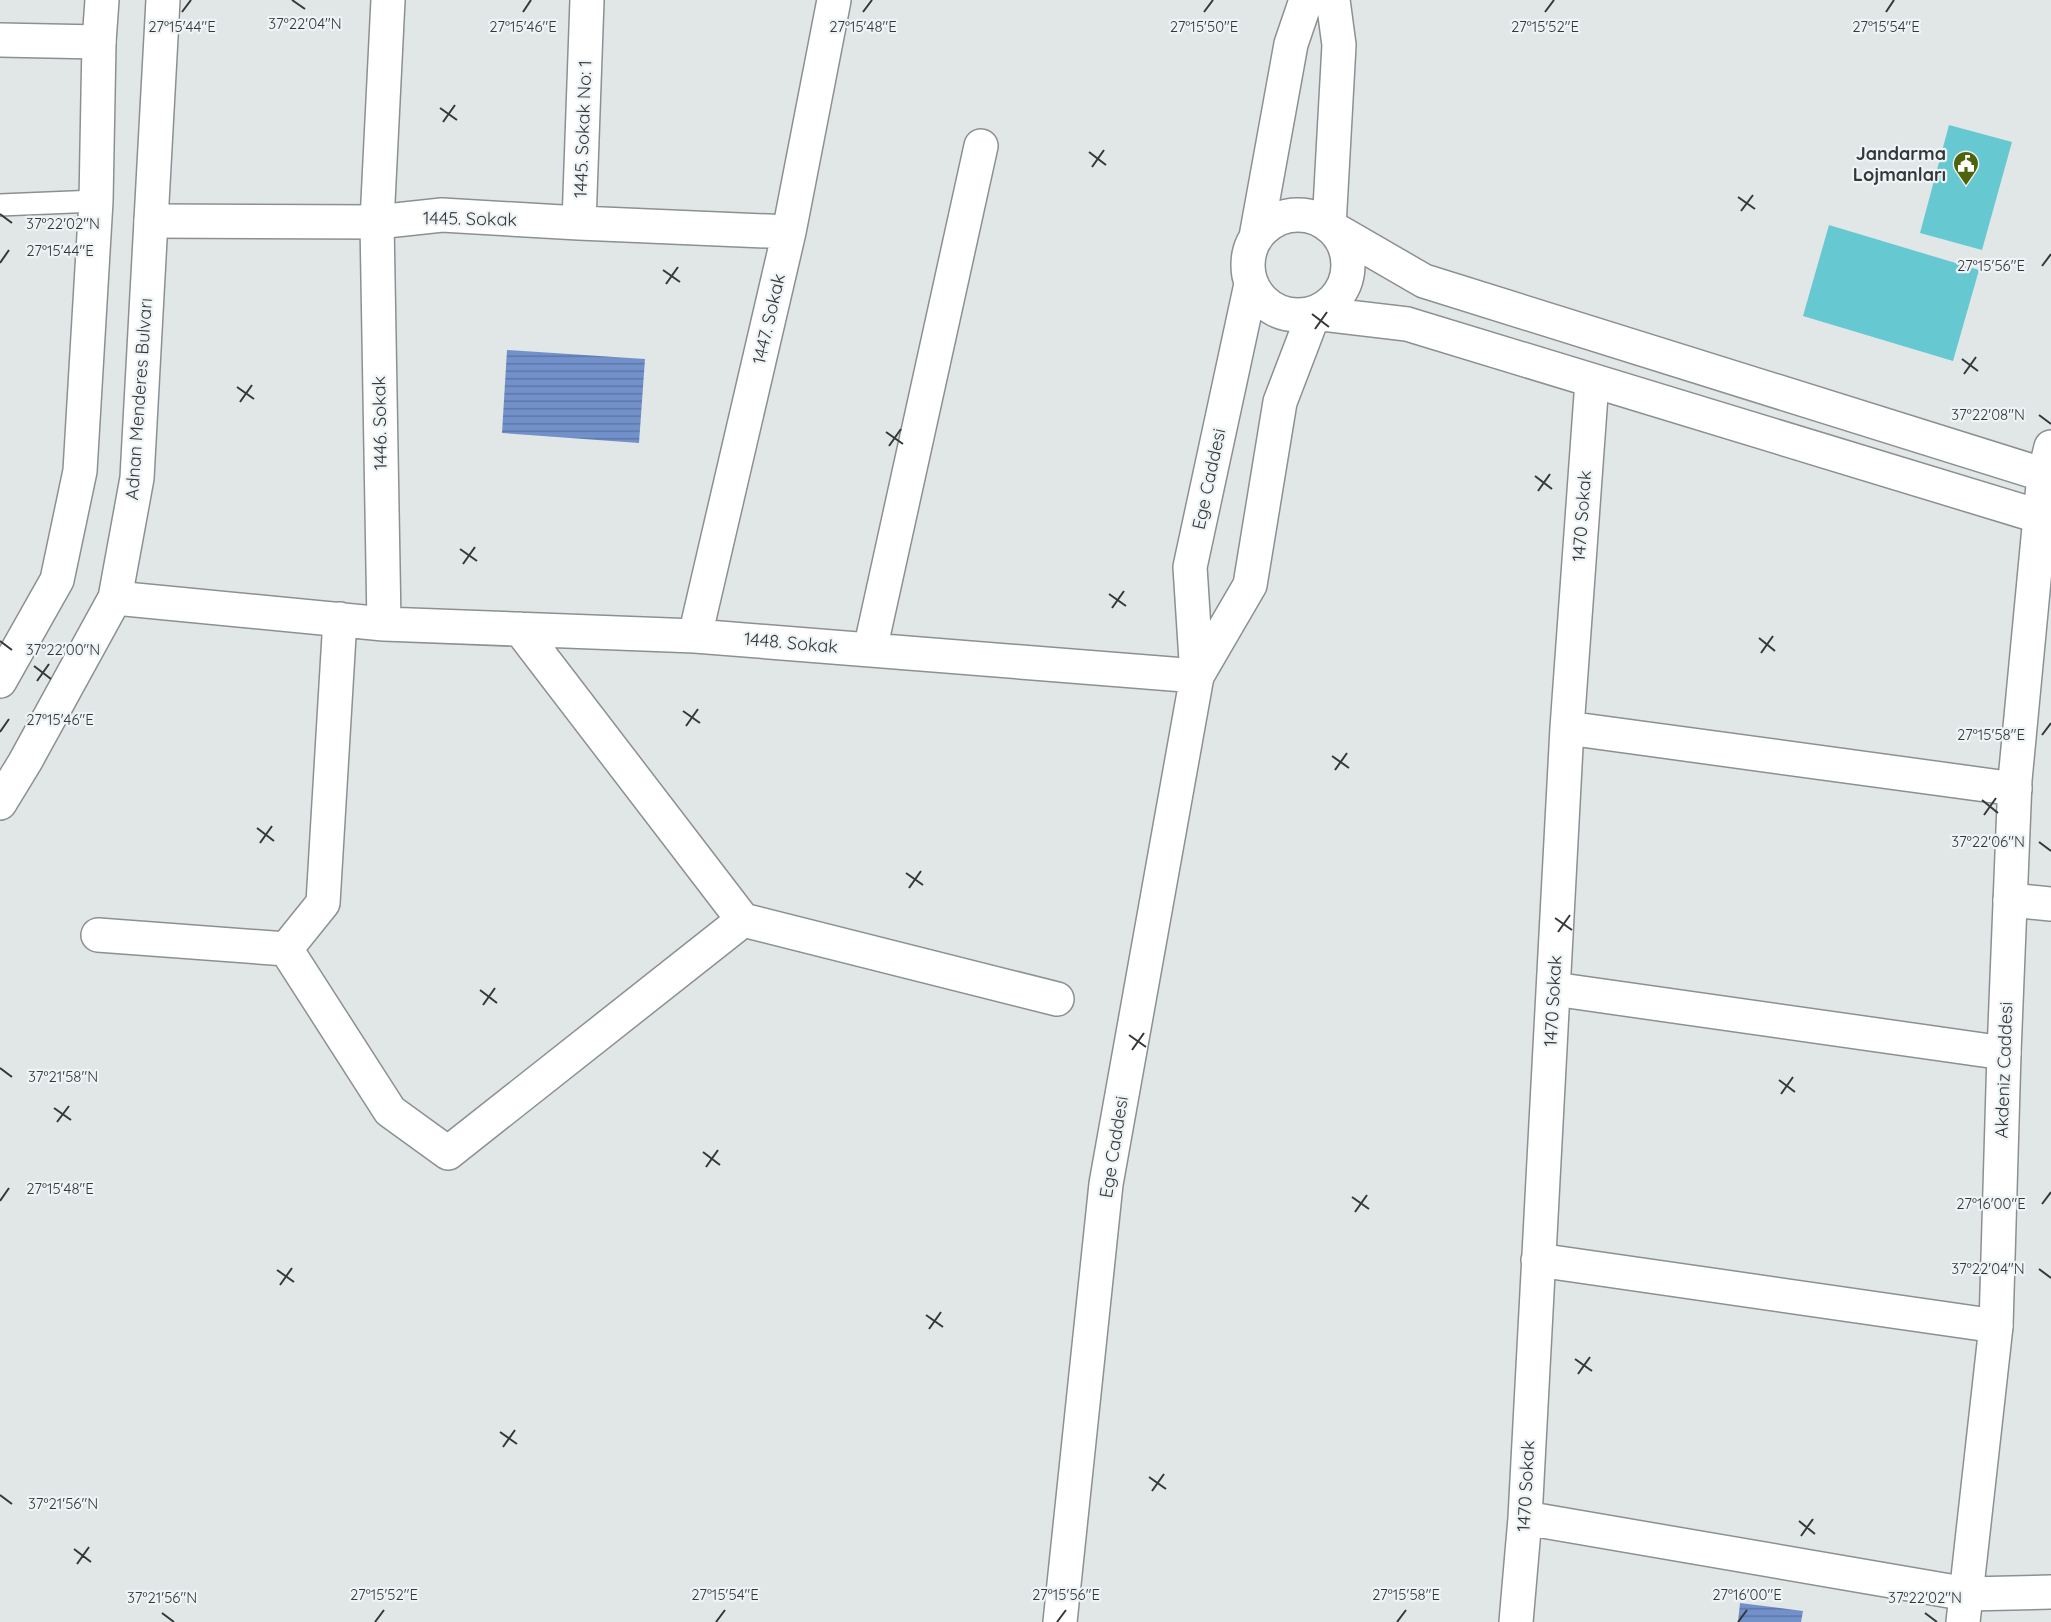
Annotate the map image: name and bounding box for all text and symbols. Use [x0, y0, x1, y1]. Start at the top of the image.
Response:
text: 37°22'04"N [268, 14, 342, 33]
text: 27°15'44"E [148, 17, 216, 36]
text: 27°15'46"E [489, 17, 557, 36]
text: 27°15'48"E [829, 17, 897, 36]
text: 27°15'50"E [1170, 17, 1238, 36]
text: 27°15'52"E [1511, 17, 1579, 36]
text: 27°15'54"E [1852, 17, 1920, 36]
street label: 1445. Sokak No: 1 [569, 60, 596, 198]
place label: Jandarma Lojmanları [1853, 142, 1946, 186]
public building icon: Jandarma Lojmanları [1951, 149, 1981, 187]
street label: 1445. Sokak [423, 206, 517, 231]
text: 37°22'02"N [26, 214, 100, 233]
text: 27°15'44"E [26, 241, 94, 260]
text: 27°15'56"E [1957, 256, 2025, 275]
street label: 1447. Sokak [747, 271, 790, 366]
street label: Adnan Menderes Bulvarı [120, 297, 157, 501]
street label: 1446. Sokak [367, 376, 392, 470]
text: 37°22'08"N [1951, 405, 2025, 424]
street label: Ege Caddesi [1187, 426, 1230, 532]
street label: 1470 Sokak [1567, 470, 1596, 562]
street label: 1448. Sokak [743, 627, 839, 658]
text: 37°22'00"N [26, 640, 100, 659]
text: 27°15'46"E [26, 710, 94, 729]
text: 27°15'58"E [1957, 725, 2025, 744]
text: 37°22'06"N [1951, 832, 2025, 851]
street label: 1470 Sokak [1539, 955, 1566, 1047]
street label: Akdeniz Caddesi [1990, 1001, 2017, 1139]
text: 37°21'58"N [28, 1067, 98, 1086]
street label: Ege Caddesi [1094, 1094, 1133, 1200]
text: 27°15'48"E [26, 1179, 94, 1198]
text: 27°16'00"E [1956, 1194, 2026, 1213]
text: 37°22'04"N [1951, 1259, 2025, 1278]
street label: 1470 Sokak [1512, 1440, 1539, 1532]
text: 37°21'56"N [28, 1494, 98, 1513]
text: 27°15'52"E [350, 1585, 418, 1604]
text: 27°15'54"E [691, 1585, 759, 1604]
text: 27°15'56"E [1032, 1585, 1100, 1604]
text: 27°15'58"E [1372, 1585, 1440, 1604]
text: 27°16'00"E [1712, 1585, 1782, 1604]
text: 37°21'56"N [127, 1588, 197, 1607]
text: 37°22'02"N [1888, 1588, 1962, 1607]

